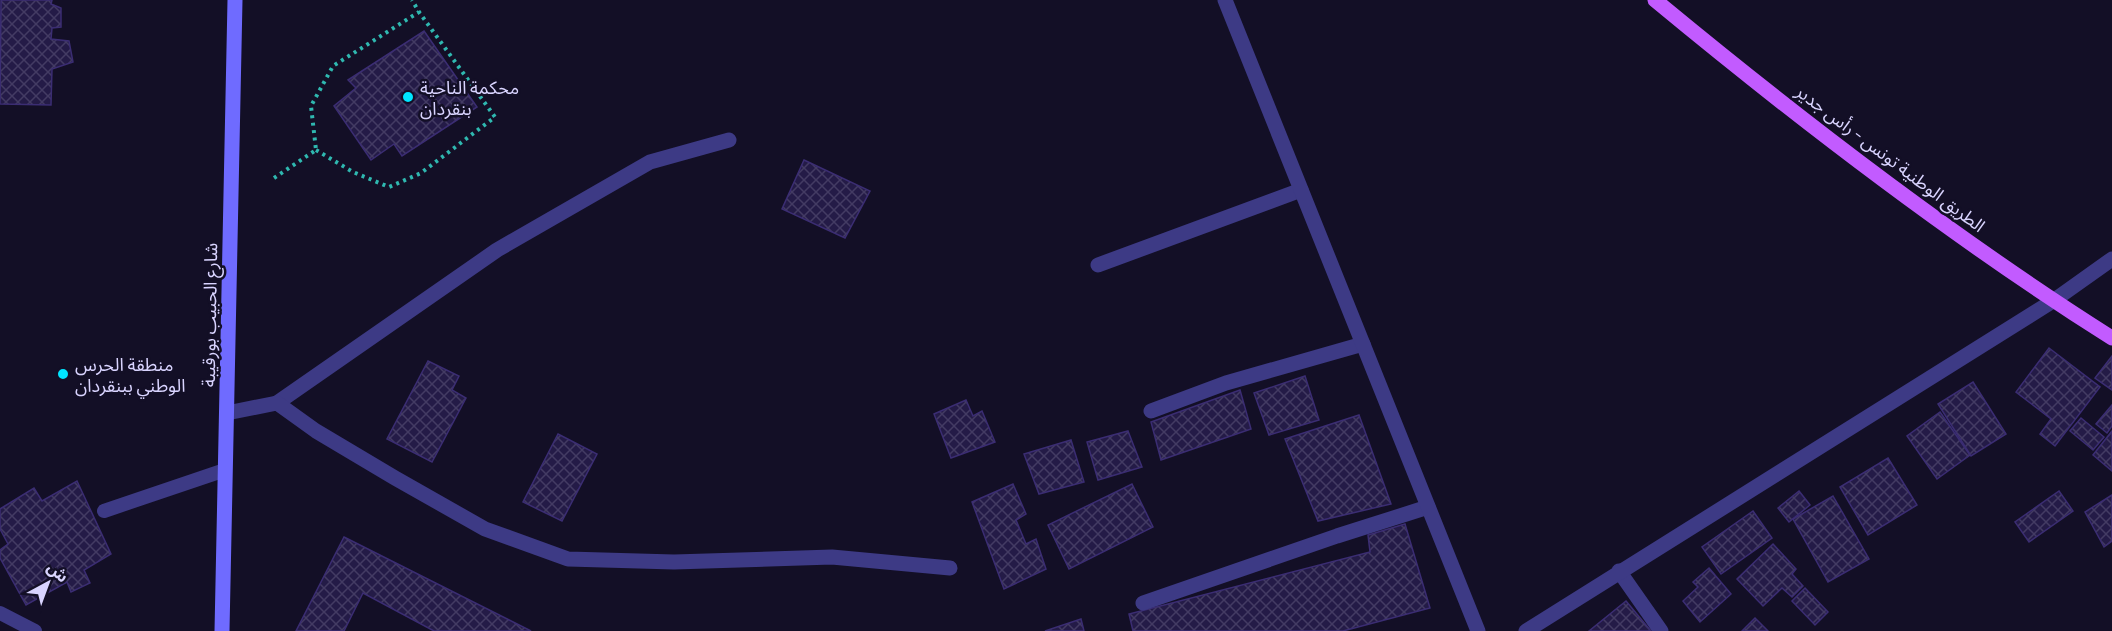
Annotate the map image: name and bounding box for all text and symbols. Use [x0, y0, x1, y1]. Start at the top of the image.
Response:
place label: محكمة الناحية بنقردان [420, 76, 519, 120]
street label: الطريق الوطنية تونس - رأس جدير [1791, 79, 1990, 237]
marker: محكمة الناحية بنقردان [401, 90, 415, 104]
street label: شارع الحبيب بورقيبة [197, 243, 225, 387]
place label: منطقة الحرس الوطني ببنقردان [75, 353, 186, 399]
marker: منطقة الحرس الوطني ببنقردان [56, 367, 70, 381]
north arrow [18, 553, 78, 613]
text: ش [43, 557, 73, 586]

